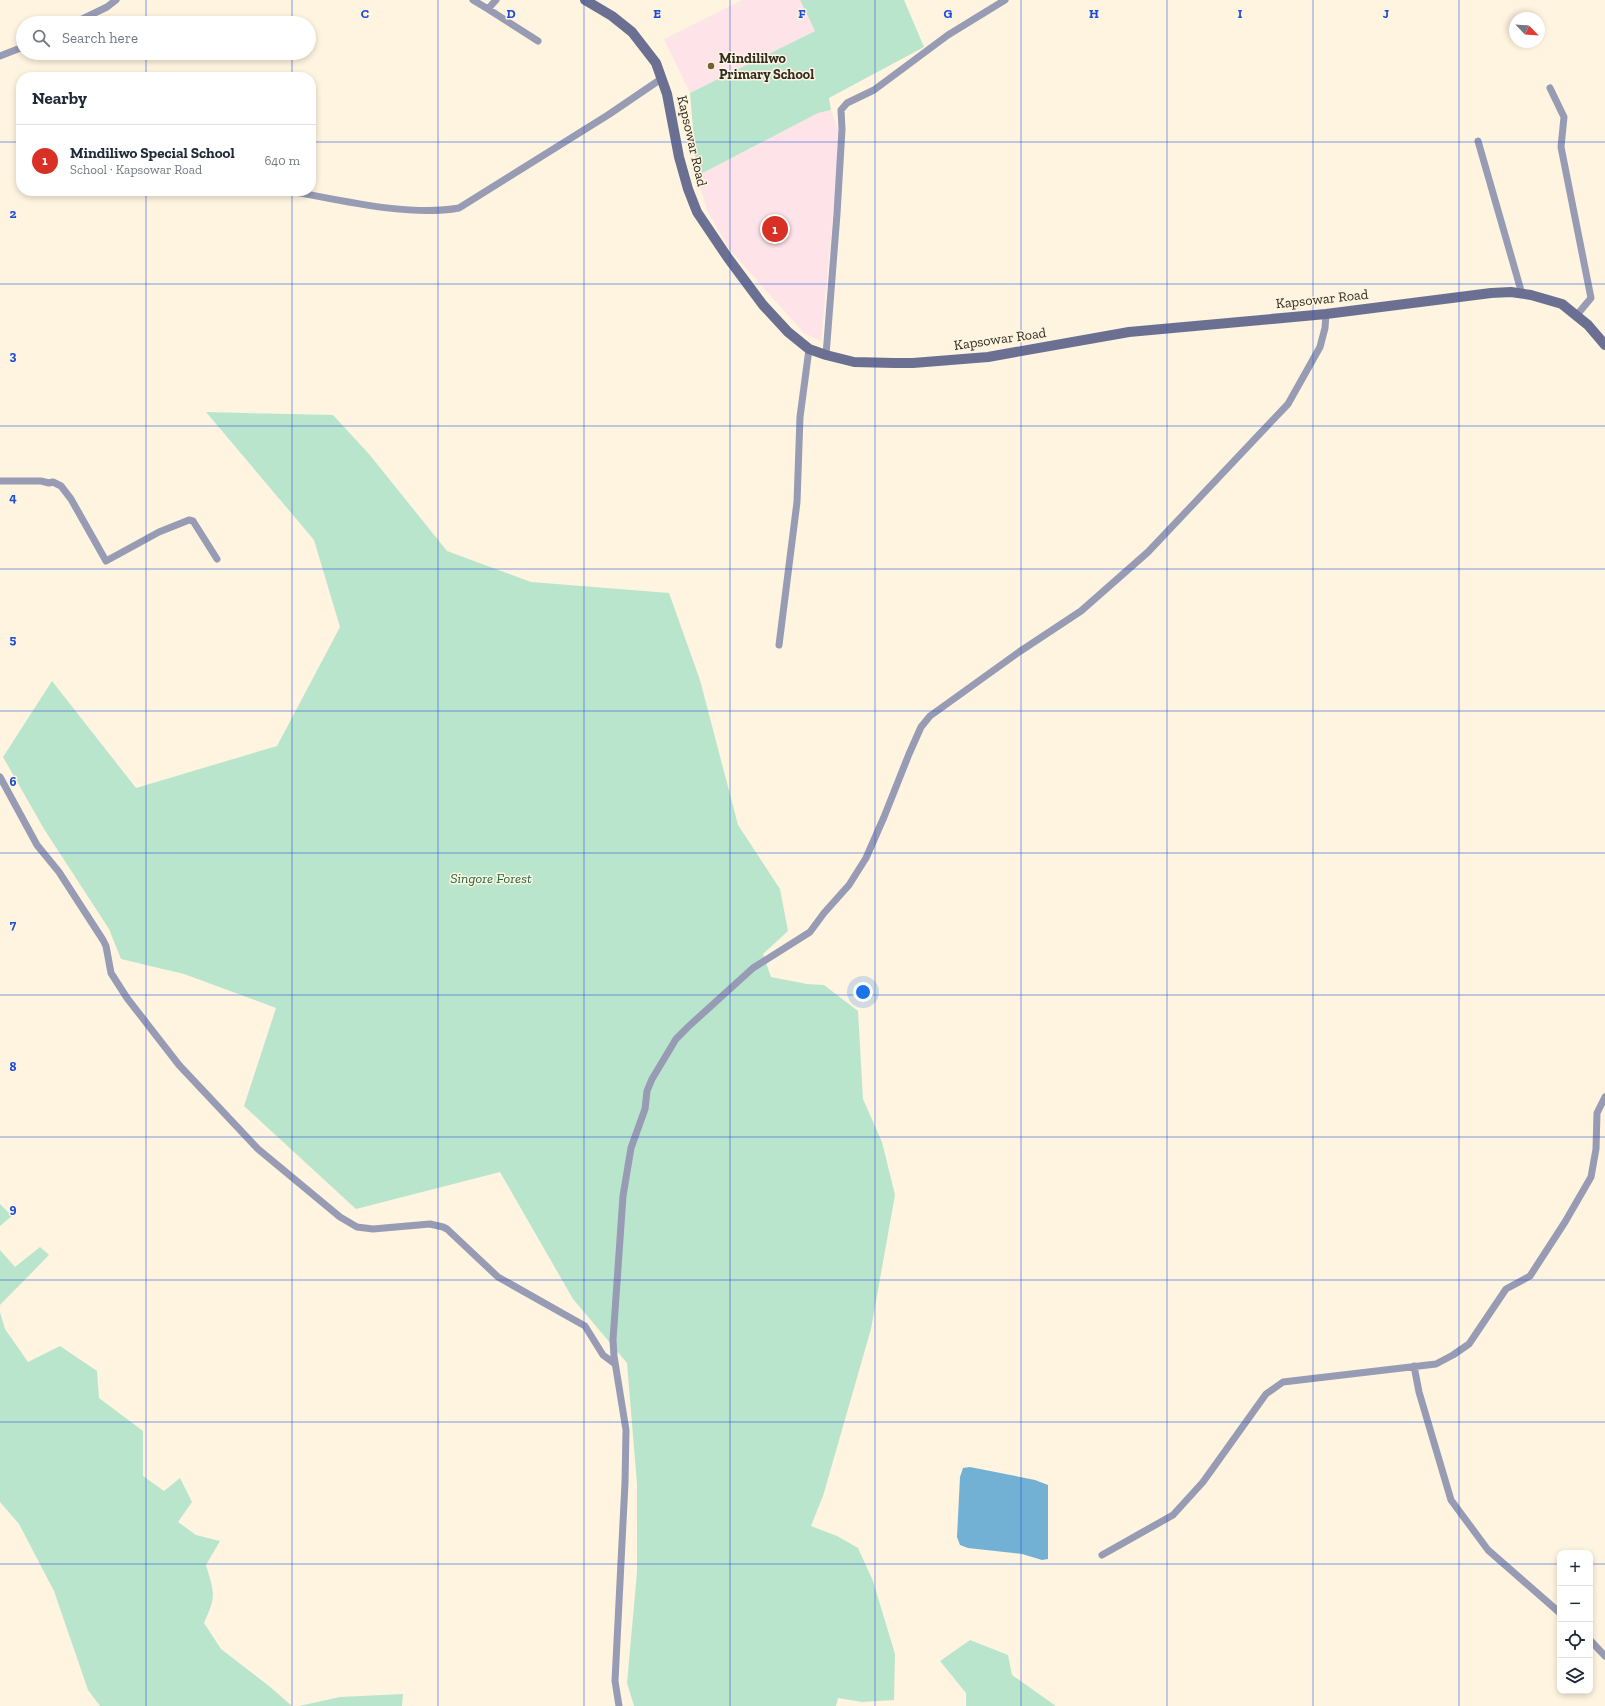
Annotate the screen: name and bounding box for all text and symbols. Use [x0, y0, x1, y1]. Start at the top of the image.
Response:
text: C [361, 6, 369, 21]
text: D [506, 6, 516, 21]
text: E [653, 6, 661, 21]
text: F [798, 6, 806, 21]
text: G [944, 6, 953, 21]
text: H [1089, 6, 1099, 21]
text: I [1238, 6, 1243, 21]
text: J [1383, 6, 1389, 21]
north arrow [1509, 12, 1545, 48]
search box [16, 16, 316, 60]
icon: search [30, 27, 52, 49]
text: Search here [62, 29, 138, 47]
place label: Mindililwo Primary School [719, 50, 814, 83]
marker: Mindililwo Primary School [706, 61, 716, 71]
text: Nearby [32, 88, 87, 108]
street label: Kapsowar Road [673, 94, 711, 189]
text: Mindiliwo Special School [70, 144, 235, 162]
text: 1 [42, 153, 48, 168]
text: 640 m [264, 153, 300, 168]
text: School · Kapsowar Road [70, 162, 202, 177]
text: 2 [10, 206, 17, 221]
pin: 1 [762, 214, 788, 244]
street label: Kapsowar Road [1275, 286, 1369, 312]
street label: Kapsowar Road [953, 324, 1048, 354]
text: 3 [10, 348, 17, 363]
text: 4 [9, 490, 17, 505]
text: 5 [10, 632, 17, 647]
text: 6 [10, 774, 17, 789]
park label: Singore Forest [450, 870, 532, 887]
text: 7 [10, 917, 17, 932]
your location [853, 982, 873, 1002]
text: 8 [9, 1059, 17, 1074]
text: 9 [10, 1201, 17, 1216]
map controls [1557, 1550, 1593, 1694]
button: + [1557, 1550, 1593, 1586]
button: − [1557, 1586, 1593, 1622]
button: locate [1557, 1622, 1593, 1658]
button: layers [1557, 1658, 1593, 1694]

